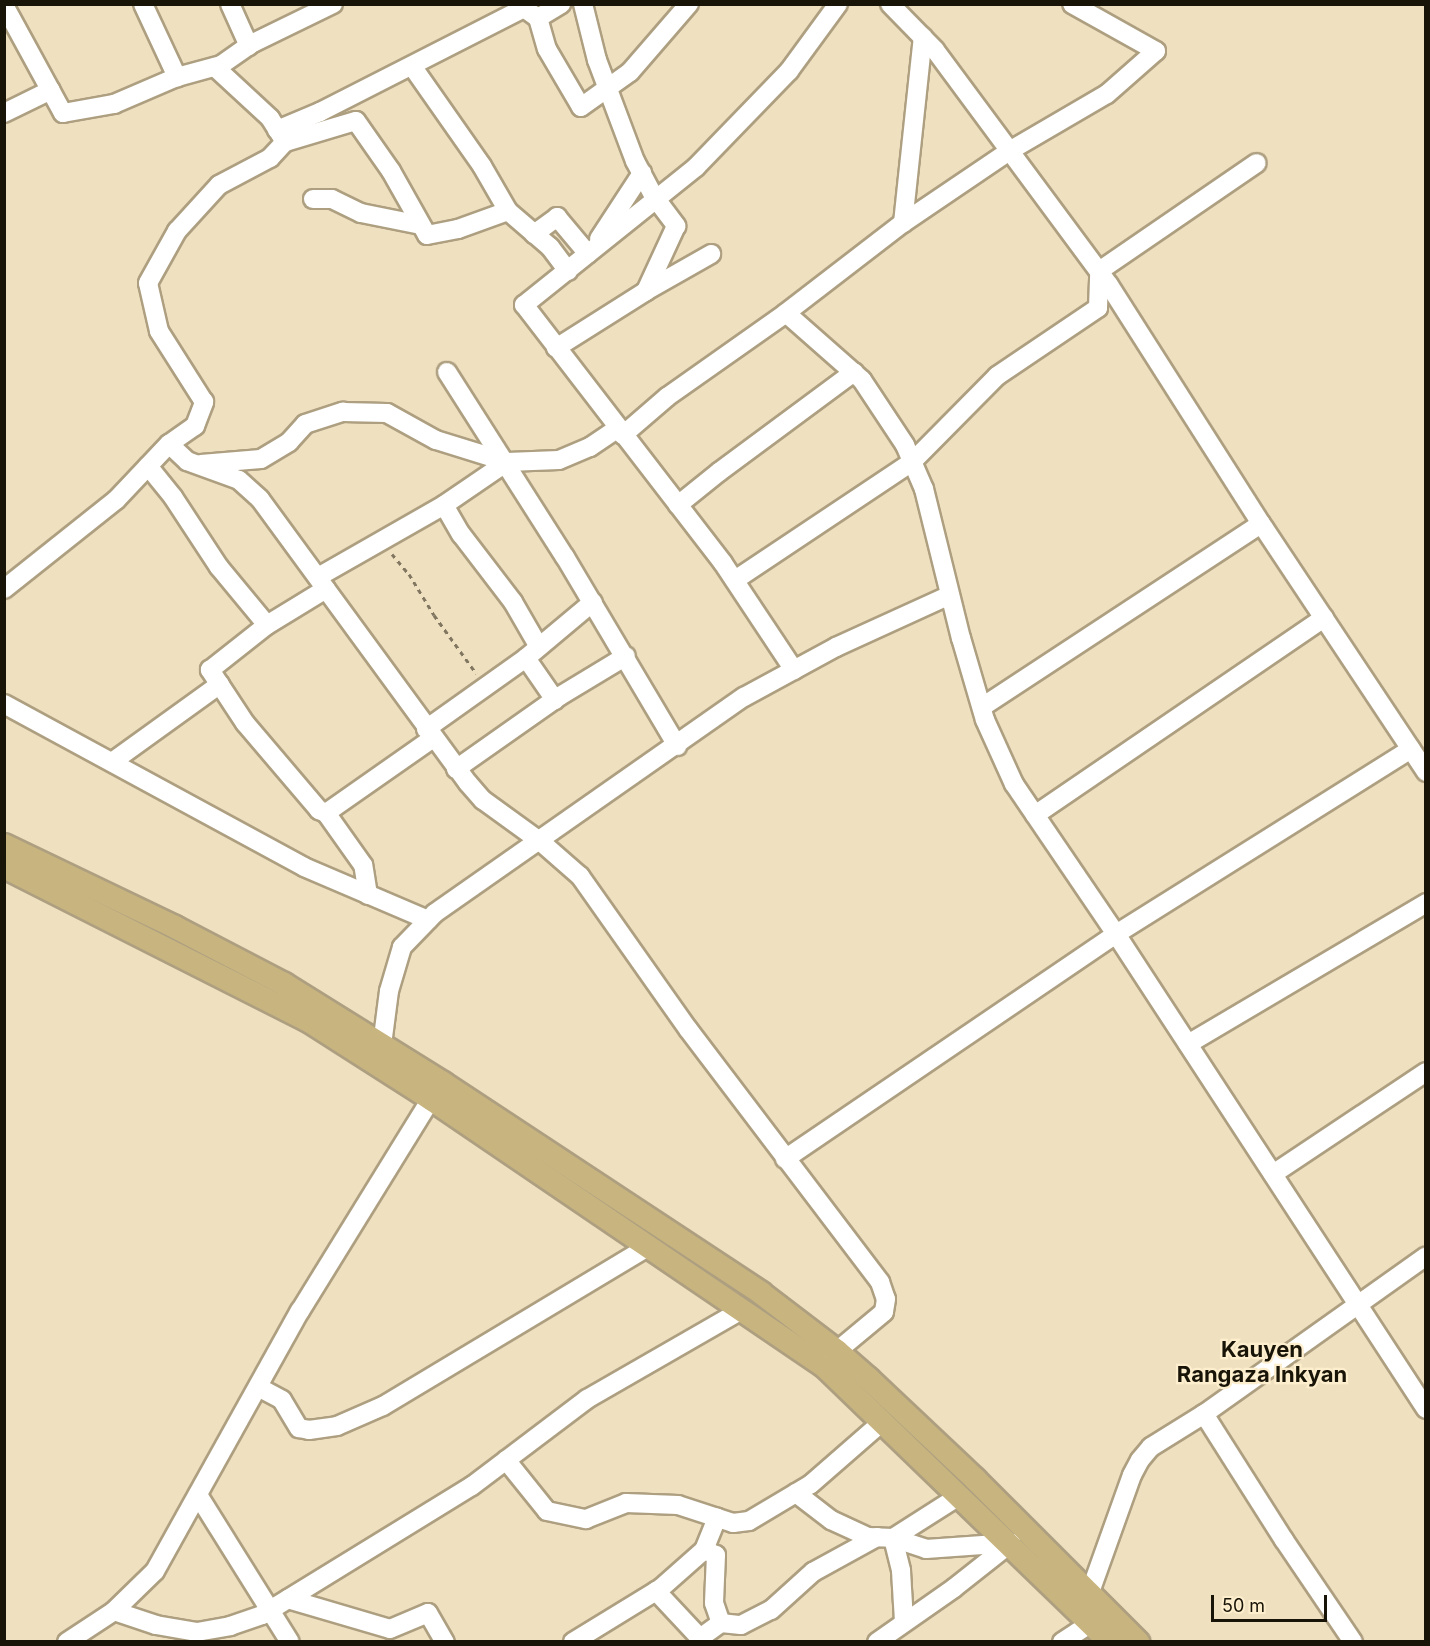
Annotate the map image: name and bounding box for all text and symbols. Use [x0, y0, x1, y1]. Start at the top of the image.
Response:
district label: Kauyen Rangaza Inkyan [1177, 1336, 1347, 1388]
scale bar [1214, 1583, 1330, 1621]
text: 50 m [1222, 1595, 1265, 1616]

